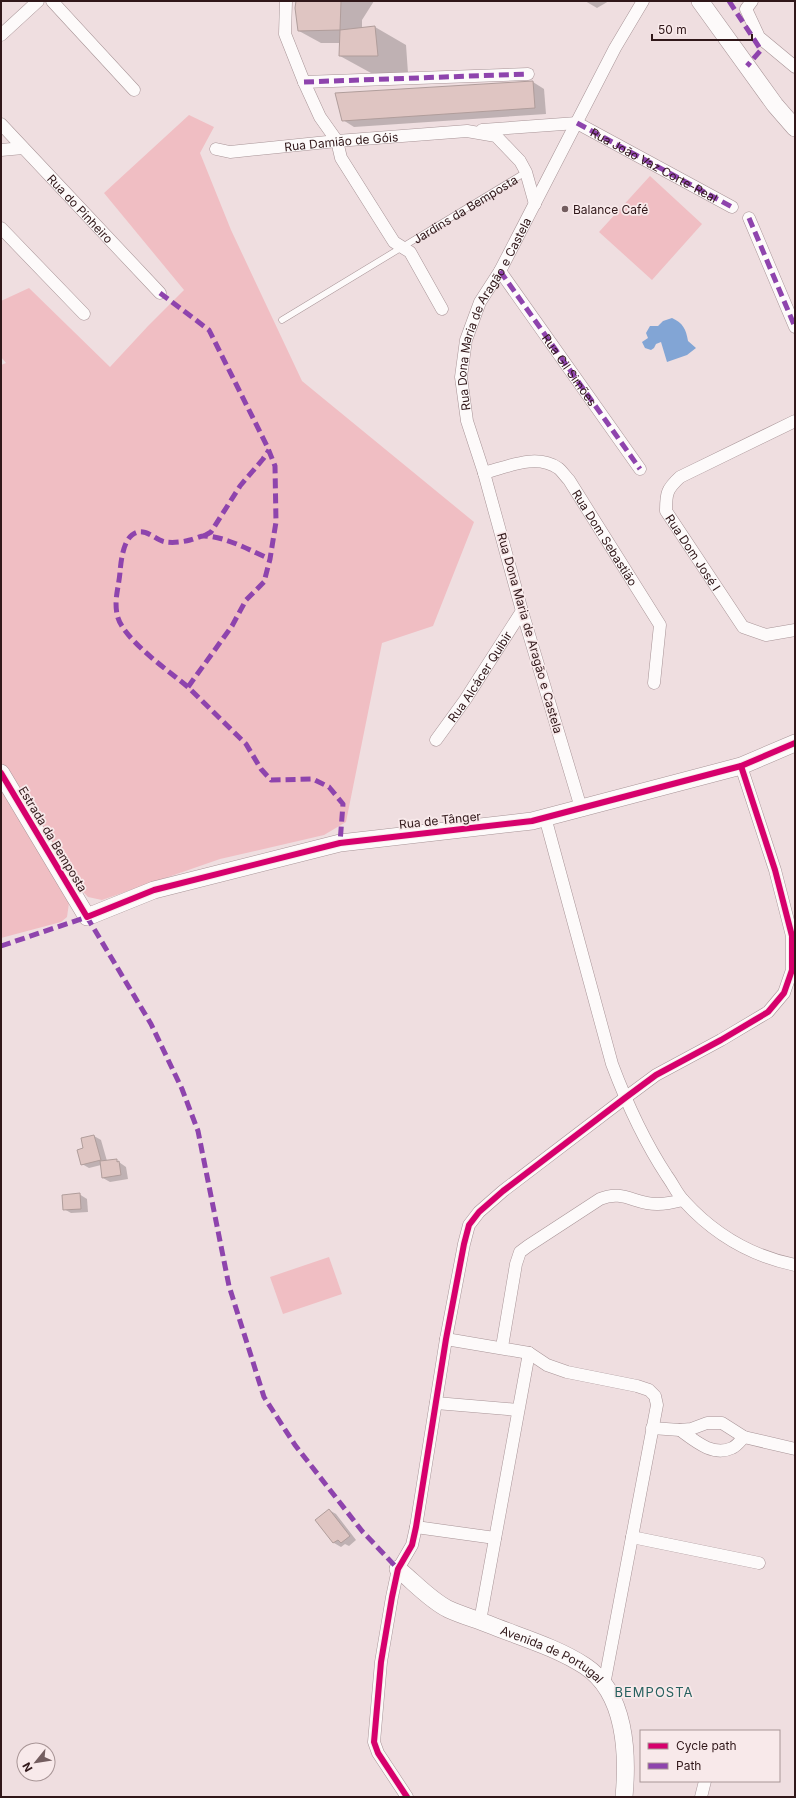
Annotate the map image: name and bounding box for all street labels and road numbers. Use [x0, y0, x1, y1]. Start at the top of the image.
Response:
street label: Rua João Vaz Corte-Real [588, 124, 720, 205]
street label: Rua Damião de Góis [283, 129, 399, 154]
street label: Rua do Pinheiro [44, 171, 116, 246]
street label: Jardins da Bemposta [410, 172, 520, 246]
street label: Rua Dona Maria de Aragão e Castela [454, 215, 534, 412]
street label: Rua Gil Simões [539, 331, 600, 409]
street label: Rua Dom Sebastião [569, 487, 641, 588]
street label: Rua Dom José I [663, 511, 724, 593]
street label: Rua Dona Maria de Aragão e Castela [494, 531, 566, 735]
street label: Rua Alcácer Quibir [444, 628, 515, 725]
street label: Estrada da Bemposta [16, 783, 90, 895]
street label: Rua de Tânger [398, 808, 482, 832]
street label: Avenida de Portugal [499, 1622, 607, 1686]

